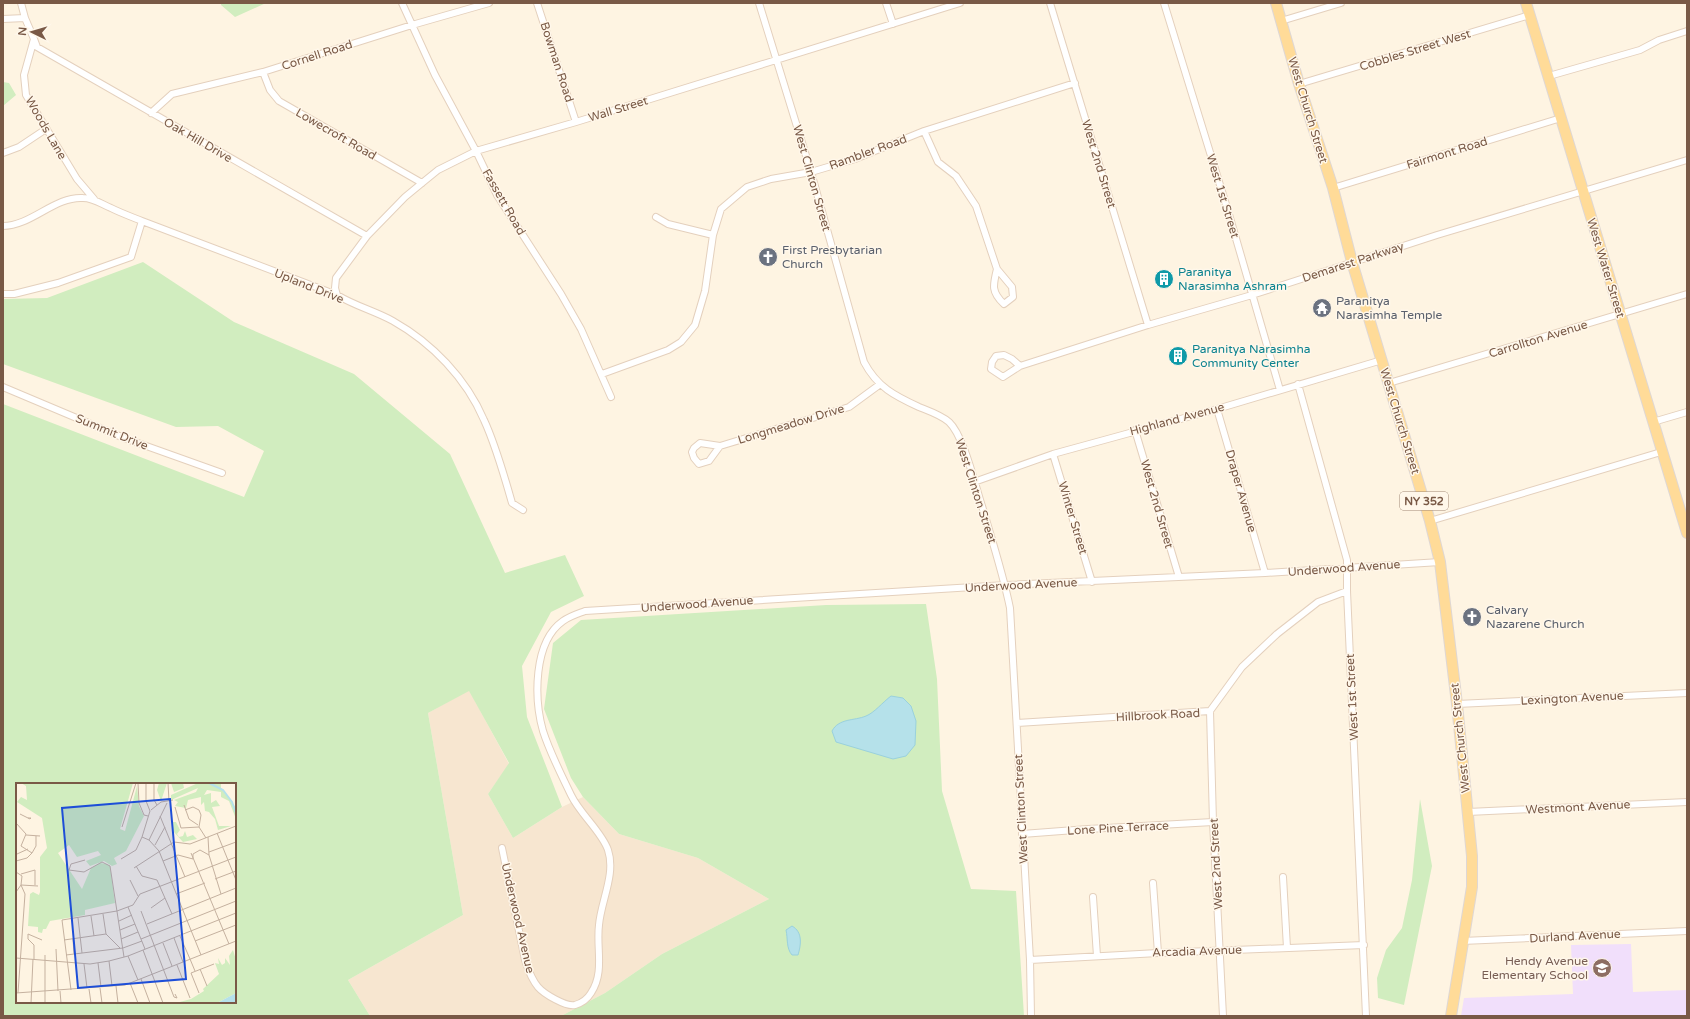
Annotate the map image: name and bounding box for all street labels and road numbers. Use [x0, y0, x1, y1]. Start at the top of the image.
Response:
street label: Bowman Road [537, 20, 577, 104]
street label: Cobbles Street West [1358, 26, 1473, 74]
street label: Cornell Road [280, 37, 354, 73]
street label: West Church Street [1285, 55, 1331, 165]
street label: Wall Street [586, 93, 650, 125]
street label: Woods Lane [22, 94, 70, 162]
street label: Lowecroft Road [293, 105, 379, 163]
street label: Oak Hill Drive [161, 115, 235, 165]
street label: West 2nd Street [1079, 118, 1119, 210]
street label: West Clinton Street [790, 123, 834, 233]
street label: Rambler Road [827, 131, 909, 173]
street label: Fairmont Road [1405, 134, 1489, 172]
street label: West 1st Street [1204, 152, 1243, 240]
street label: Fassett Road [479, 167, 529, 237]
street label: West Water Street [1584, 217, 1628, 320]
street label: Demarest Parkway [1300, 239, 1406, 285]
street label: Upland Drive [272, 266, 346, 306]
street label: Carrollton Avenue [1487, 317, 1589, 361]
street label: West Church Street [1377, 366, 1423, 476]
street label: Highland Avenue [1128, 400, 1226, 438]
street label: Longmeadow Drive [736, 401, 846, 447]
street label: Summit Drive [74, 411, 150, 453]
street label: West Clinton Street [952, 437, 1000, 546]
street label: Draper Avenue [1223, 448, 1260, 534]
street label: West 2nd Street [1138, 458, 1176, 550]
street label: Winter Street [1055, 480, 1091, 557]
road number: NY 352 [1400, 492, 1448, 510]
street label: Underwood Avenue [1287, 557, 1401, 579]
street label: Underwood Avenue [964, 575, 1078, 595]
street label: Underwood Avenue [640, 593, 754, 615]
street label: West 1st Street [1343, 653, 1361, 741]
street label: West Church Street [1447, 682, 1473, 794]
street label: Lexington Avenue [1520, 688, 1624, 708]
street label: Hillbrook Road [1116, 706, 1200, 724]
street label: West Clinton Street [1011, 753, 1031, 864]
street label: Westmont Avenue [1525, 797, 1631, 817]
street label: West 2nd Street [1207, 817, 1225, 910]
street label: Lone Pine Terrace [1067, 818, 1170, 838]
street label: Underwood Avenue [498, 861, 538, 975]
street label: Durland Avenue [1529, 927, 1621, 945]
street label: Arcadia Avenue [1152, 942, 1242, 960]

